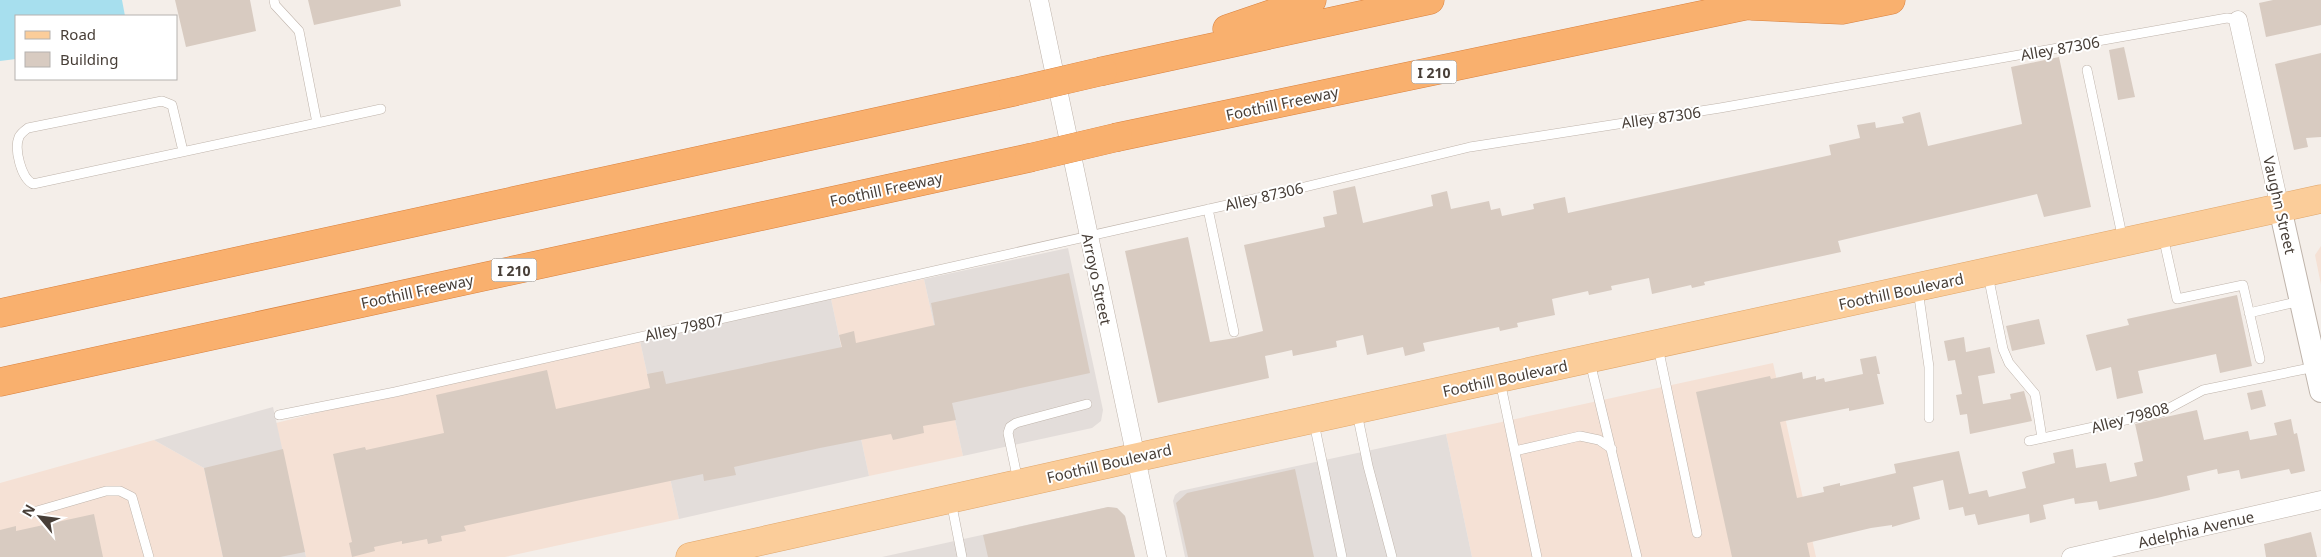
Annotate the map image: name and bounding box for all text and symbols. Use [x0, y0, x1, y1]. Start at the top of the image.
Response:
legend [15, 15, 178, 80]
text: Road [60, 24, 96, 44]
street label: Alley 87306 [2019, 31, 2101, 65]
text: Building [60, 49, 118, 69]
road number: I 210 [1412, 61, 1456, 84]
street label: Foothill Freeway [1224, 81, 1340, 125]
street label: Alley 87306 [1620, 102, 1702, 132]
street label: Vaughn Street [2259, 154, 2301, 257]
street label: Foothill Freeway [828, 167, 944, 211]
street label: Alley 87306 [1223, 177, 1305, 215]
street label: Arroyo Street [1078, 231, 1117, 327]
road number: I 210 [492, 258, 536, 282]
street label: Foothill Boulevard [1837, 268, 1965, 314]
street label: Foothill Freeway [359, 269, 475, 313]
street label: Alley 79807 [643, 309, 725, 345]
street label: Foothill Boulevard [1441, 355, 1569, 401]
street label: Alley 79808 [2089, 397, 2171, 437]
street label: Foothill Boulevard [1045, 439, 1173, 487]
north arrow [15, 492, 65, 542]
text: N [17, 501, 39, 520]
street label: Adelphia Avenue [2136, 506, 2256, 552]

